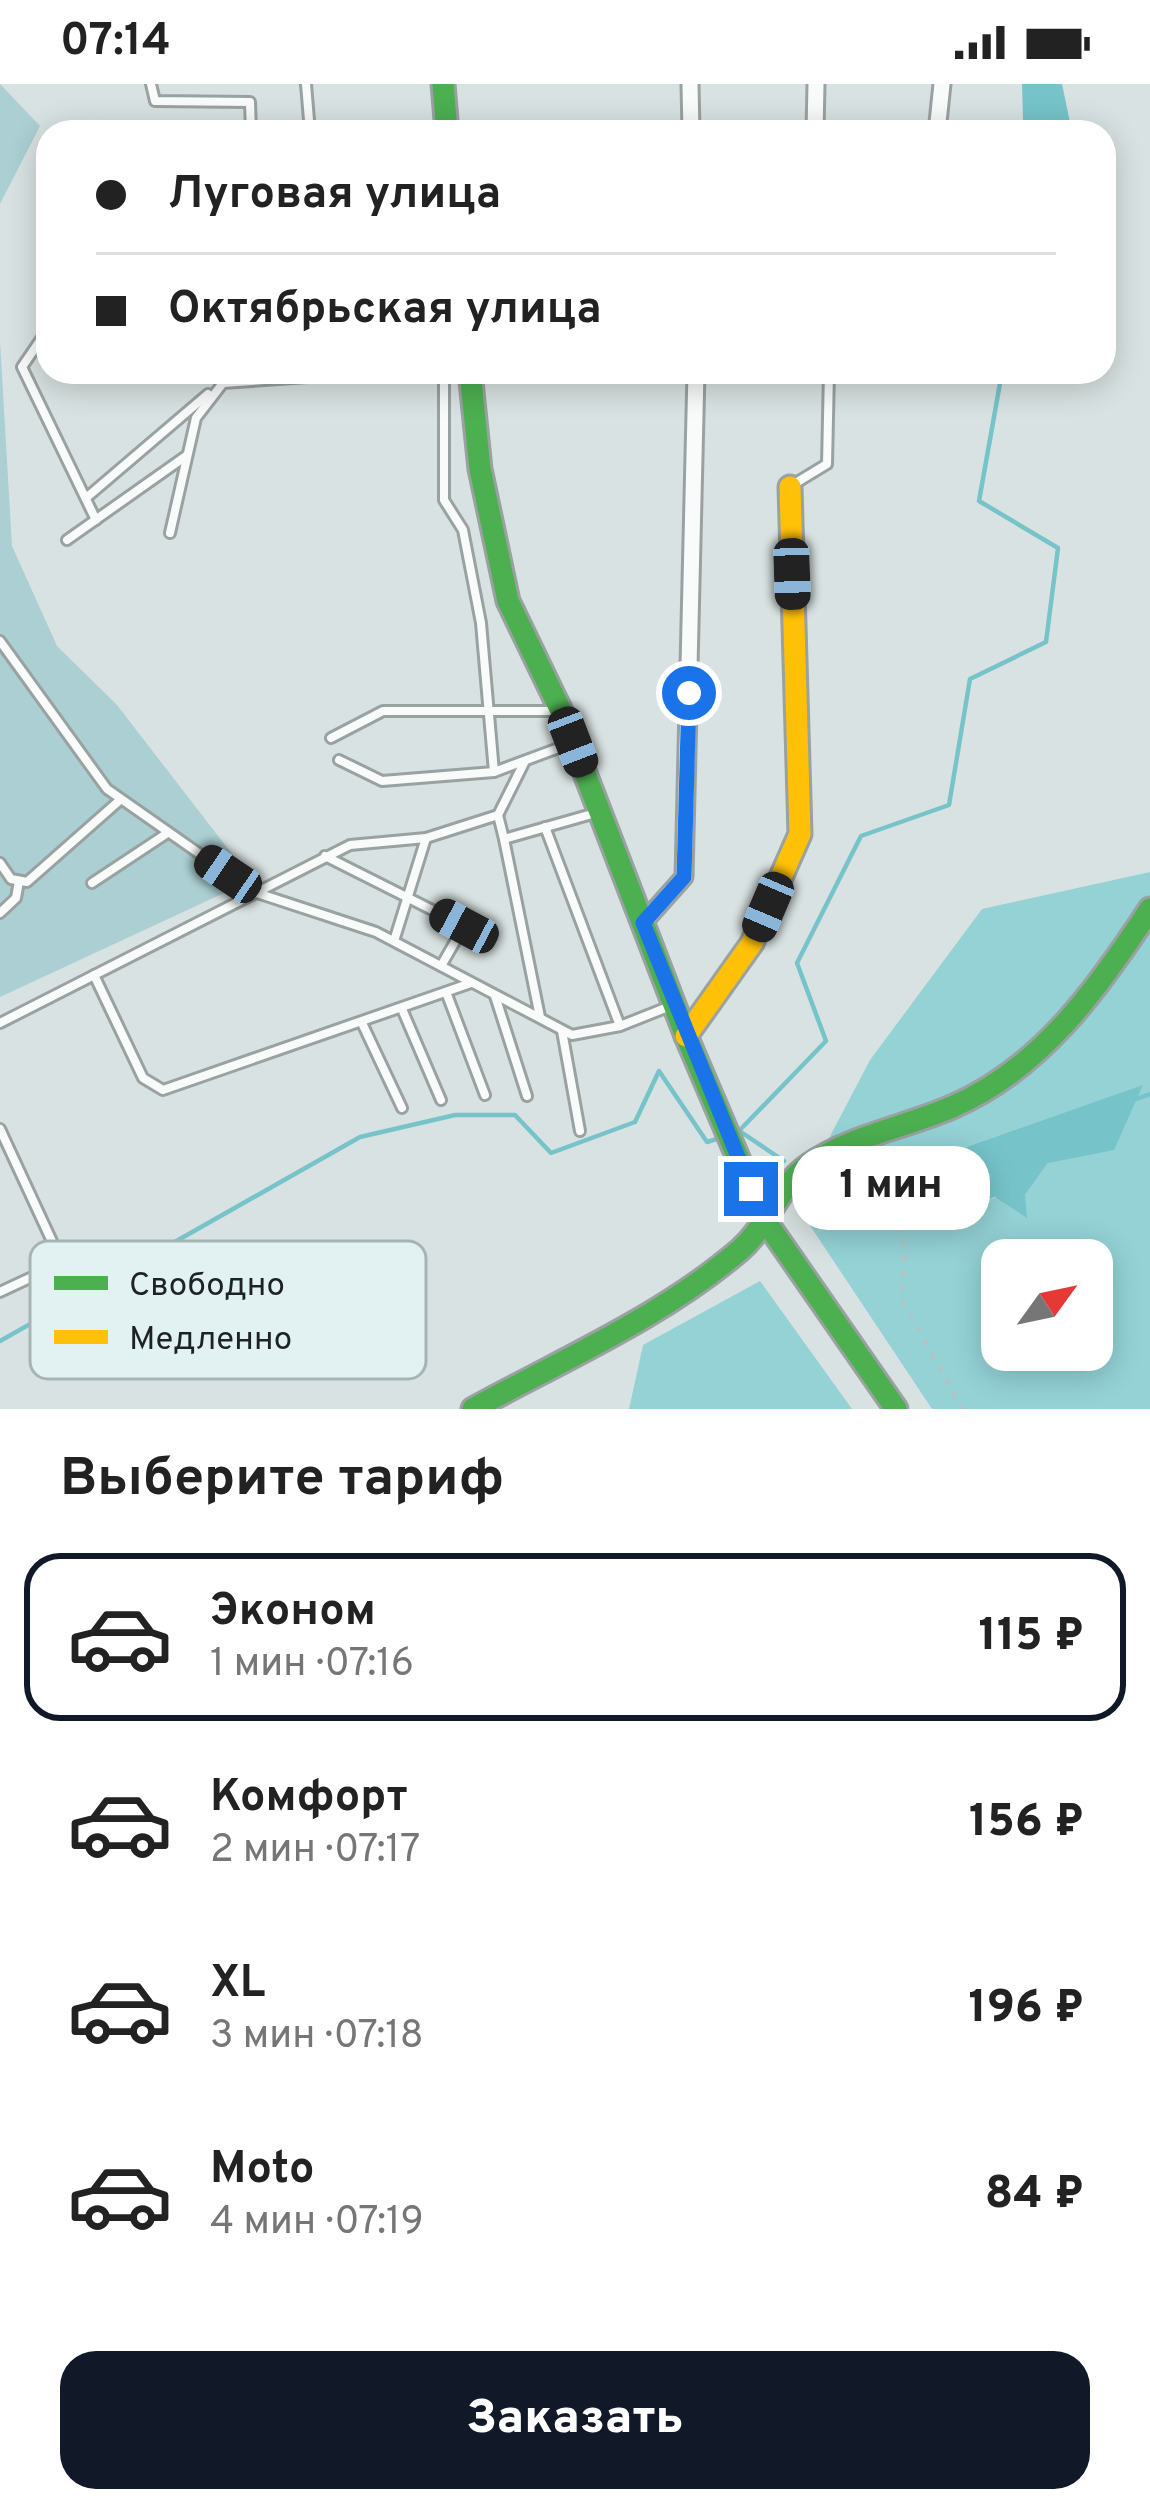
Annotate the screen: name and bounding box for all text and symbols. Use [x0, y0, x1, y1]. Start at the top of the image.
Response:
text: 07:14 [60, 14, 171, 71]
text: Луговая улица [168, 167, 501, 224]
text: Октябрьская улица [168, 282, 602, 339]
car [773, 537, 811, 611]
route start [662, 666, 716, 720]
car [543, 702, 603, 782]
car [188, 839, 268, 909]
car [737, 867, 799, 947]
car [424, 893, 504, 959]
callout: 1 мин [793, 1147, 991, 1231]
route end [724, 1162, 778, 1216]
text: 1 мин [840, 1163, 942, 1212]
north arrow [981, 1239, 1113, 1371]
map controls [981, 1239, 1113, 1371]
legend [30, 1241, 426, 1379]
text: Свободно [129, 1266, 285, 1308]
text: Медленно [129, 1320, 292, 1362]
text: Выберите тариф [60, 1446, 504, 1515]
icon: car [66, 1583, 174, 1691]
text: Эконом [210, 1584, 376, 1641]
text: 115 ₽ [979, 1609, 1084, 1666]
text: 1 мин · 07:16 [210, 1641, 414, 1690]
icon: car [66, 1769, 174, 1877]
text: Комфорт [210, 1770, 408, 1827]
text: 156 ₽ [969, 1795, 1084, 1852]
text: 2 мин · 07:17 [210, 1827, 420, 1876]
icon: car [66, 1955, 174, 2063]
text: XL [210, 1956, 265, 2013]
text: 196 ₽ [968, 1981, 1084, 2038]
text: 3 мин · 07:18 [210, 2013, 424, 2062]
icon: car [66, 2141, 174, 2249]
text: Moto [210, 2142, 314, 2199]
text: 84 ₽ [985, 2167, 1084, 2224]
text: 4 мин · 07:19 [210, 2199, 424, 2248]
button: Заказать [60, 2351, 1090, 2489]

